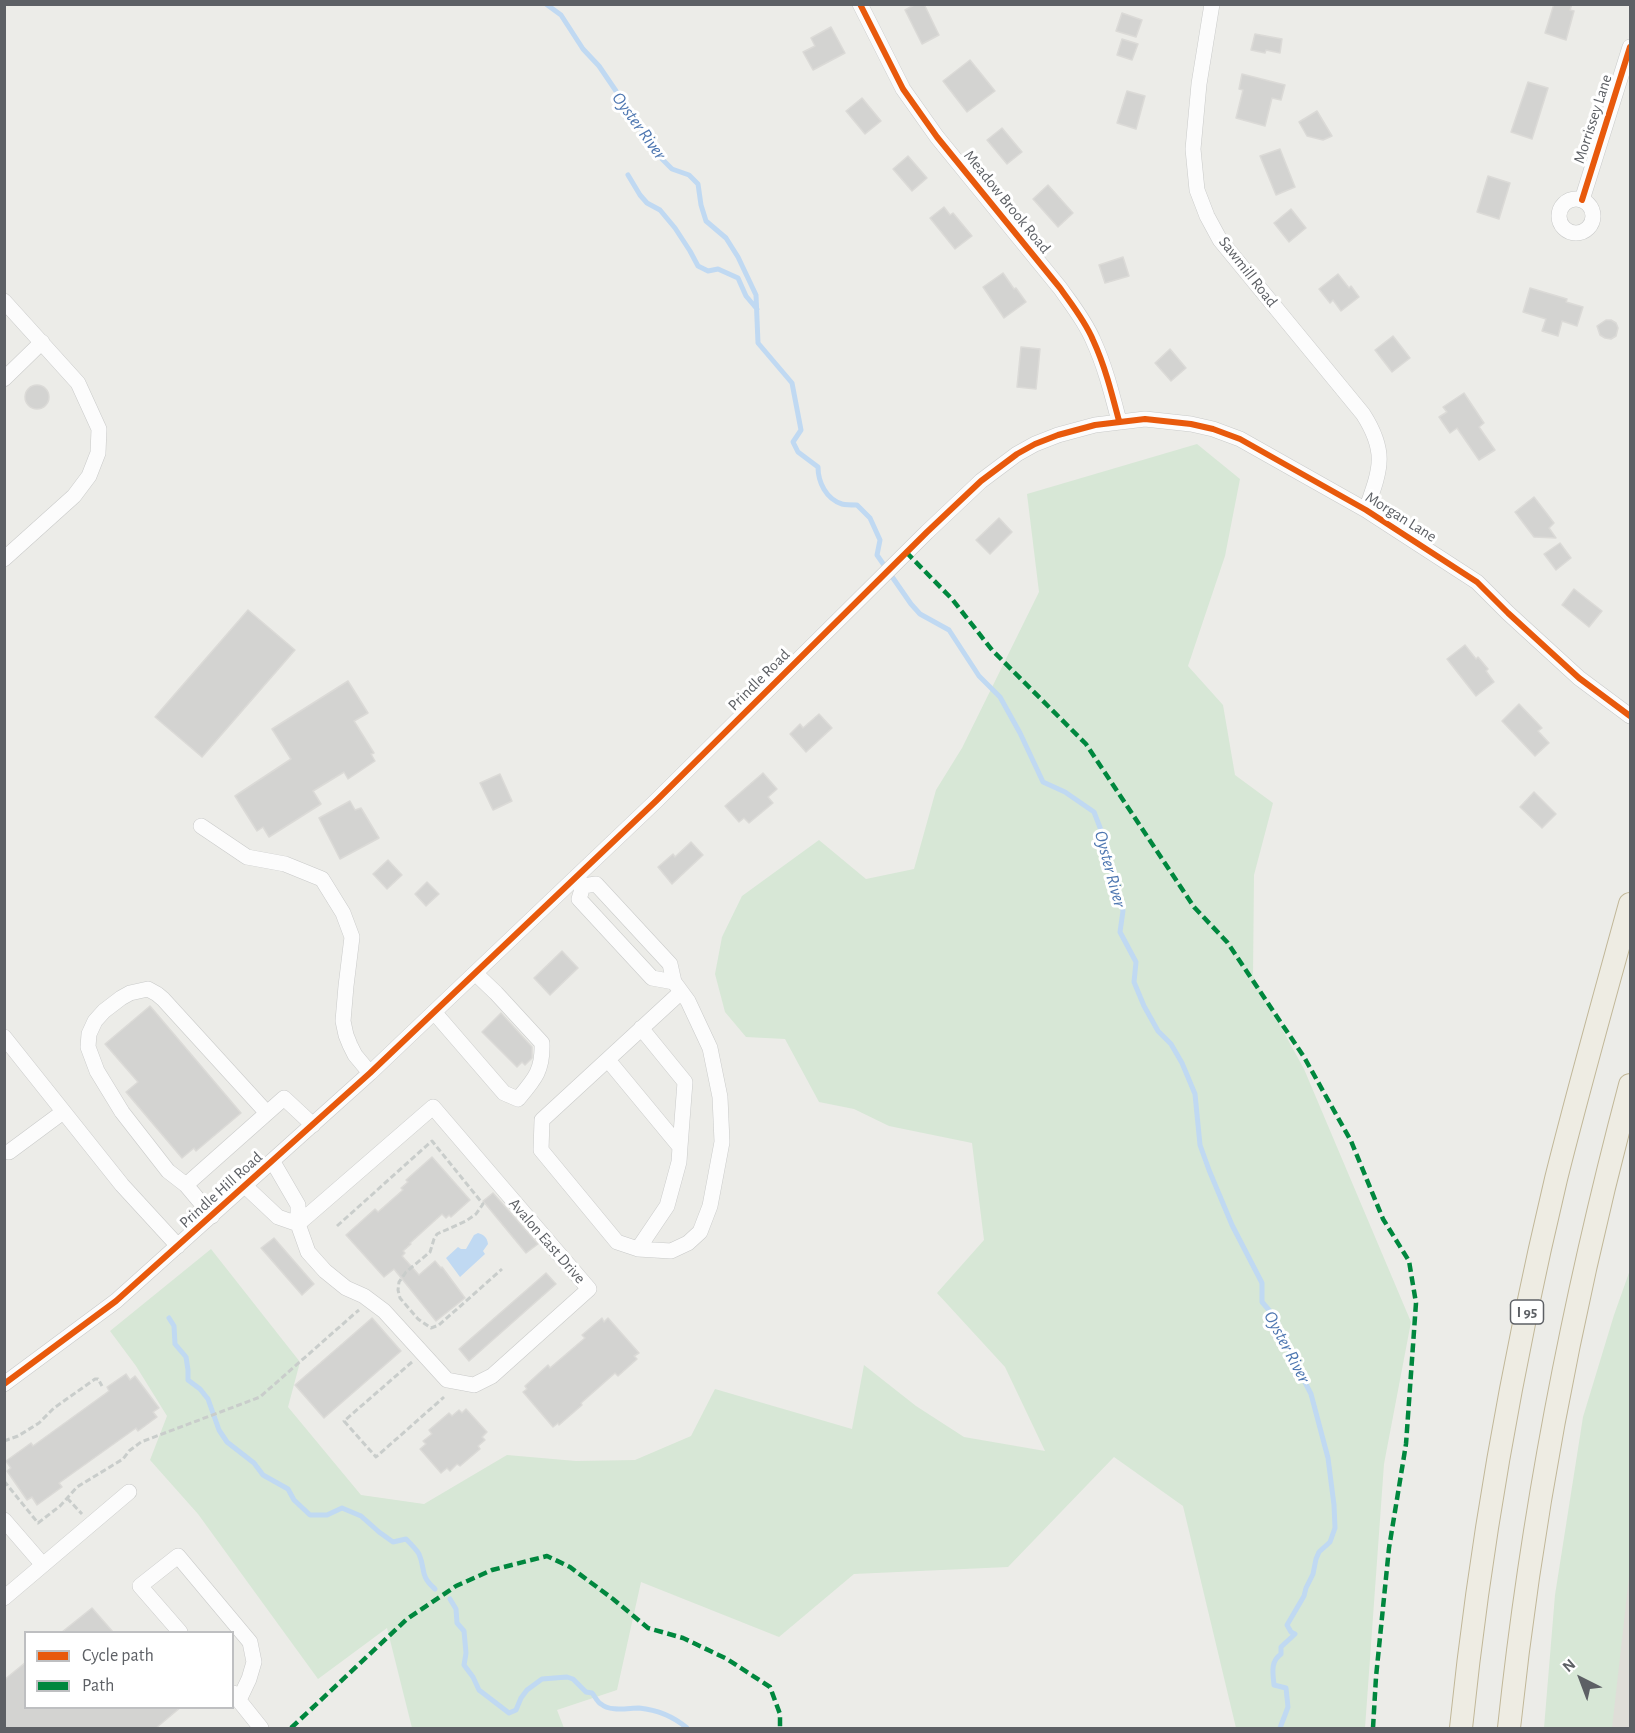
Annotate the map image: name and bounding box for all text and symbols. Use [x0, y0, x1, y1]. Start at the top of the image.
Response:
street label: Morrissey Lane [1570, 72, 1616, 166]
water label: Oyster River [607, 88, 671, 164]
street label: Meadow Brook Road [959, 146, 1055, 258]
street label: Sawmill Road [1215, 233, 1281, 311]
street label: Morgan Lane [1362, 488, 1440, 546]
street label: Prindle Road [724, 645, 794, 715]
water label: Oyster River [1089, 828, 1131, 910]
street label: Prindle Hill Road [176, 1148, 266, 1232]
street label: Avalon East Drive [505, 1194, 589, 1288]
road number: I 95 [1510, 1300, 1544, 1324]
water label: Oyster River [1259, 1307, 1315, 1387]
legend [24, 1631, 234, 1709]
text: Cycle path [82, 1647, 154, 1665]
north arrow [1551, 1649, 1611, 1709]
text: N [1559, 1656, 1578, 1675]
text: Path [82, 1677, 114, 1695]

